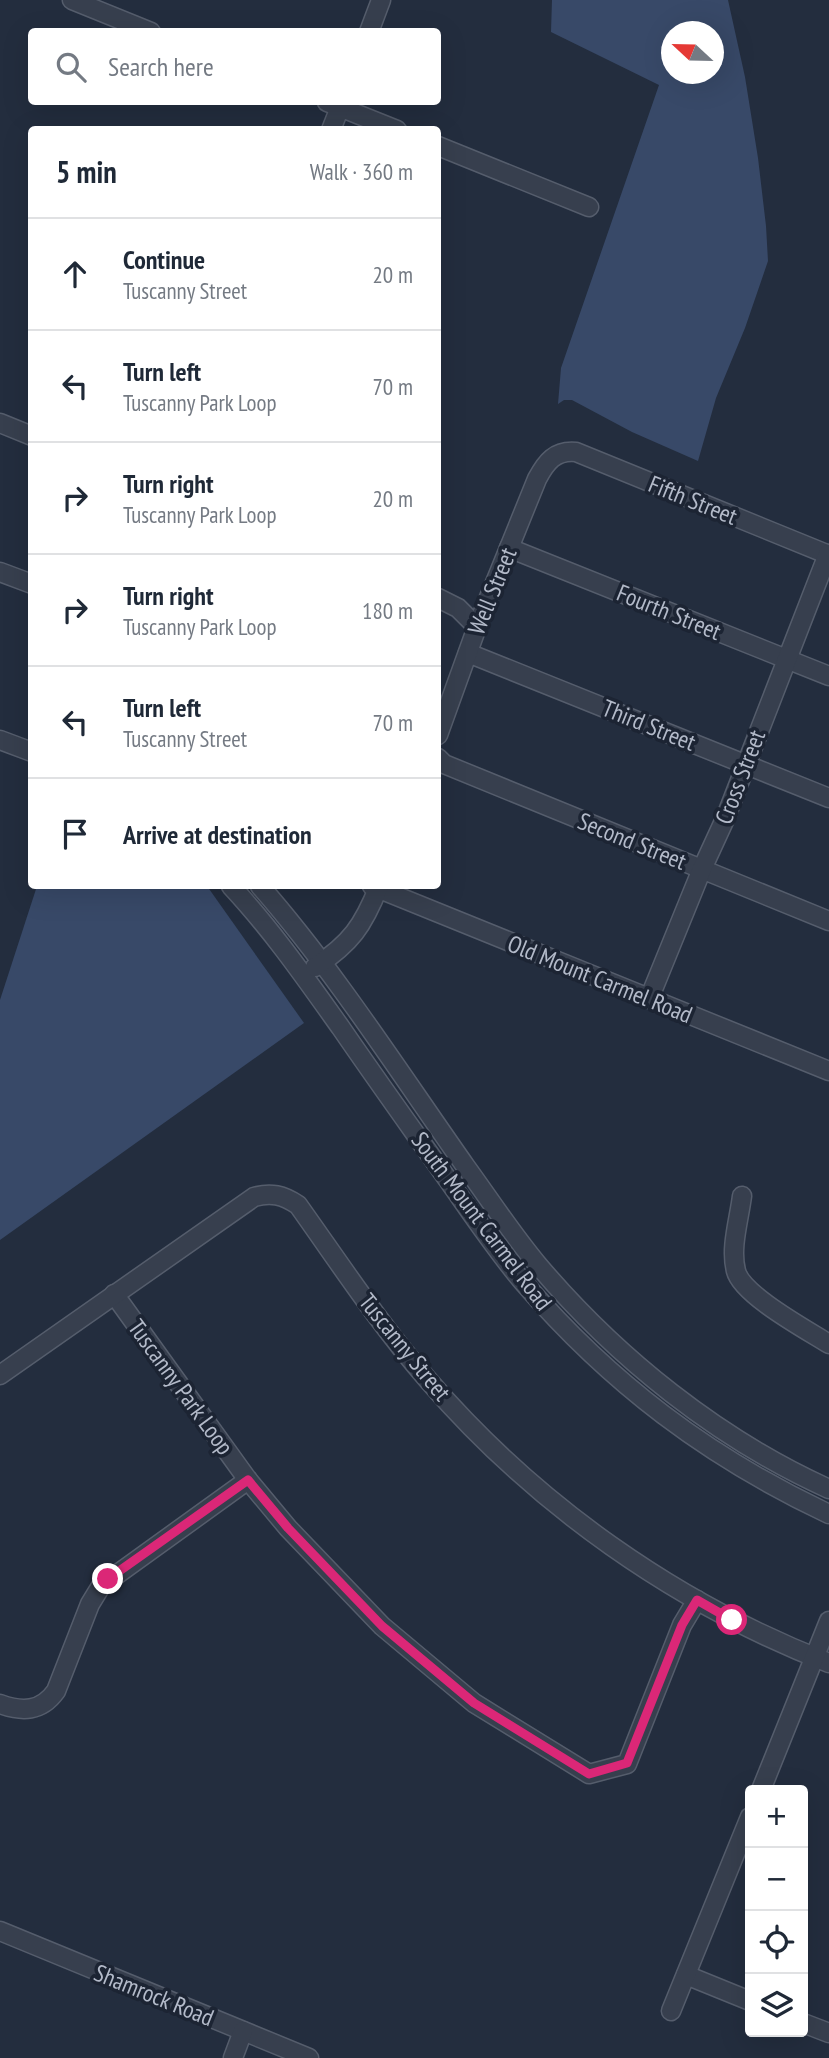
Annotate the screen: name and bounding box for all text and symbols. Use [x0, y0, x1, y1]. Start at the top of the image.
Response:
north arrow [661, 21, 724, 84]
search box [28, 28, 441, 105]
icon: search [52, 48, 90, 86]
text: Search here [108, 50, 214, 83]
text: 5 min [56, 152, 117, 191]
text: Walk · 360 m [310, 157, 413, 186]
text: Continue [123, 243, 205, 276]
icon: ahead [56, 255, 94, 293]
text: 20 m [372, 260, 413, 289]
text: Tuscanny Street [123, 276, 247, 305]
text: Turn left [123, 355, 201, 388]
icon: left [56, 367, 94, 405]
text: 70 m [372, 372, 413, 401]
text: Tuscanny Park Loop [123, 388, 276, 417]
text: Turn right [123, 467, 214, 500]
street label: Fifth Street [644, 468, 742, 532]
icon: right [56, 479, 94, 517]
text: 20 m [372, 484, 413, 513]
text: Tuscanny Park Loop [123, 500, 276, 529]
street label: Well Street [461, 543, 524, 639]
street label: Fourth Street [612, 577, 726, 647]
text: Turn right [123, 579, 214, 612]
icon: right [56, 591, 94, 629]
text: 180 m [362, 596, 413, 625]
text: Tuscanny Park Loop [123, 612, 276, 641]
text: Turn left [123, 691, 201, 724]
street label: Third Street [598, 692, 701, 758]
icon: left [56, 703, 94, 741]
text: 70 m [372, 708, 413, 737]
text: Tuscanny Street [123, 724, 247, 753]
street label: Cross Street [708, 725, 772, 829]
street label: Second Street [573, 805, 691, 877]
icon: arrive [56, 815, 94, 853]
text: Arrive at destination [123, 818, 312, 851]
street label: Old Mount Carmel Road [503, 928, 697, 1030]
street label: South Mount Carmel Road [405, 1126, 559, 1316]
street label: Tuscanny Street [352, 1287, 458, 1407]
street label: Tuscanny Park Loop [121, 1313, 241, 1461]
route end [92, 1563, 123, 1594]
route start [716, 1604, 747, 1635]
map controls [745, 1785, 808, 2037]
button: + [745, 1785, 808, 1848]
button: − [745, 1848, 808, 1911]
button: locate [745, 1911, 808, 1974]
street label: Shamrock Road [90, 1957, 218, 2033]
button: layers [745, 1974, 808, 2037]

